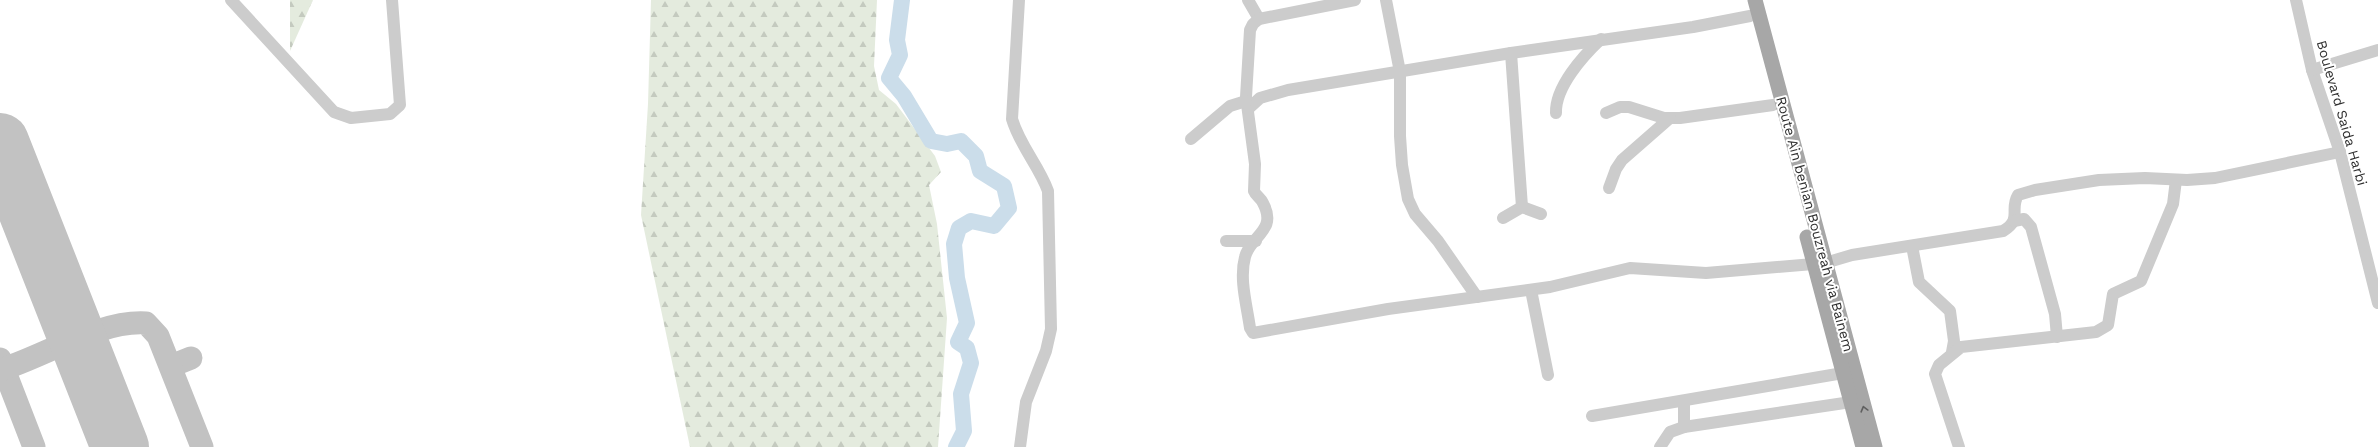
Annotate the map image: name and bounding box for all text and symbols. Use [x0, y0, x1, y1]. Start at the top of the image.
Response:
street label: Boulevard Saida Harbi [2314, 39, 2370, 187]
street label: Route Ain benian Bouzreah via Bainem [1773, 95, 1857, 353]
one-way arrow [1861, 406, 1869, 413]

